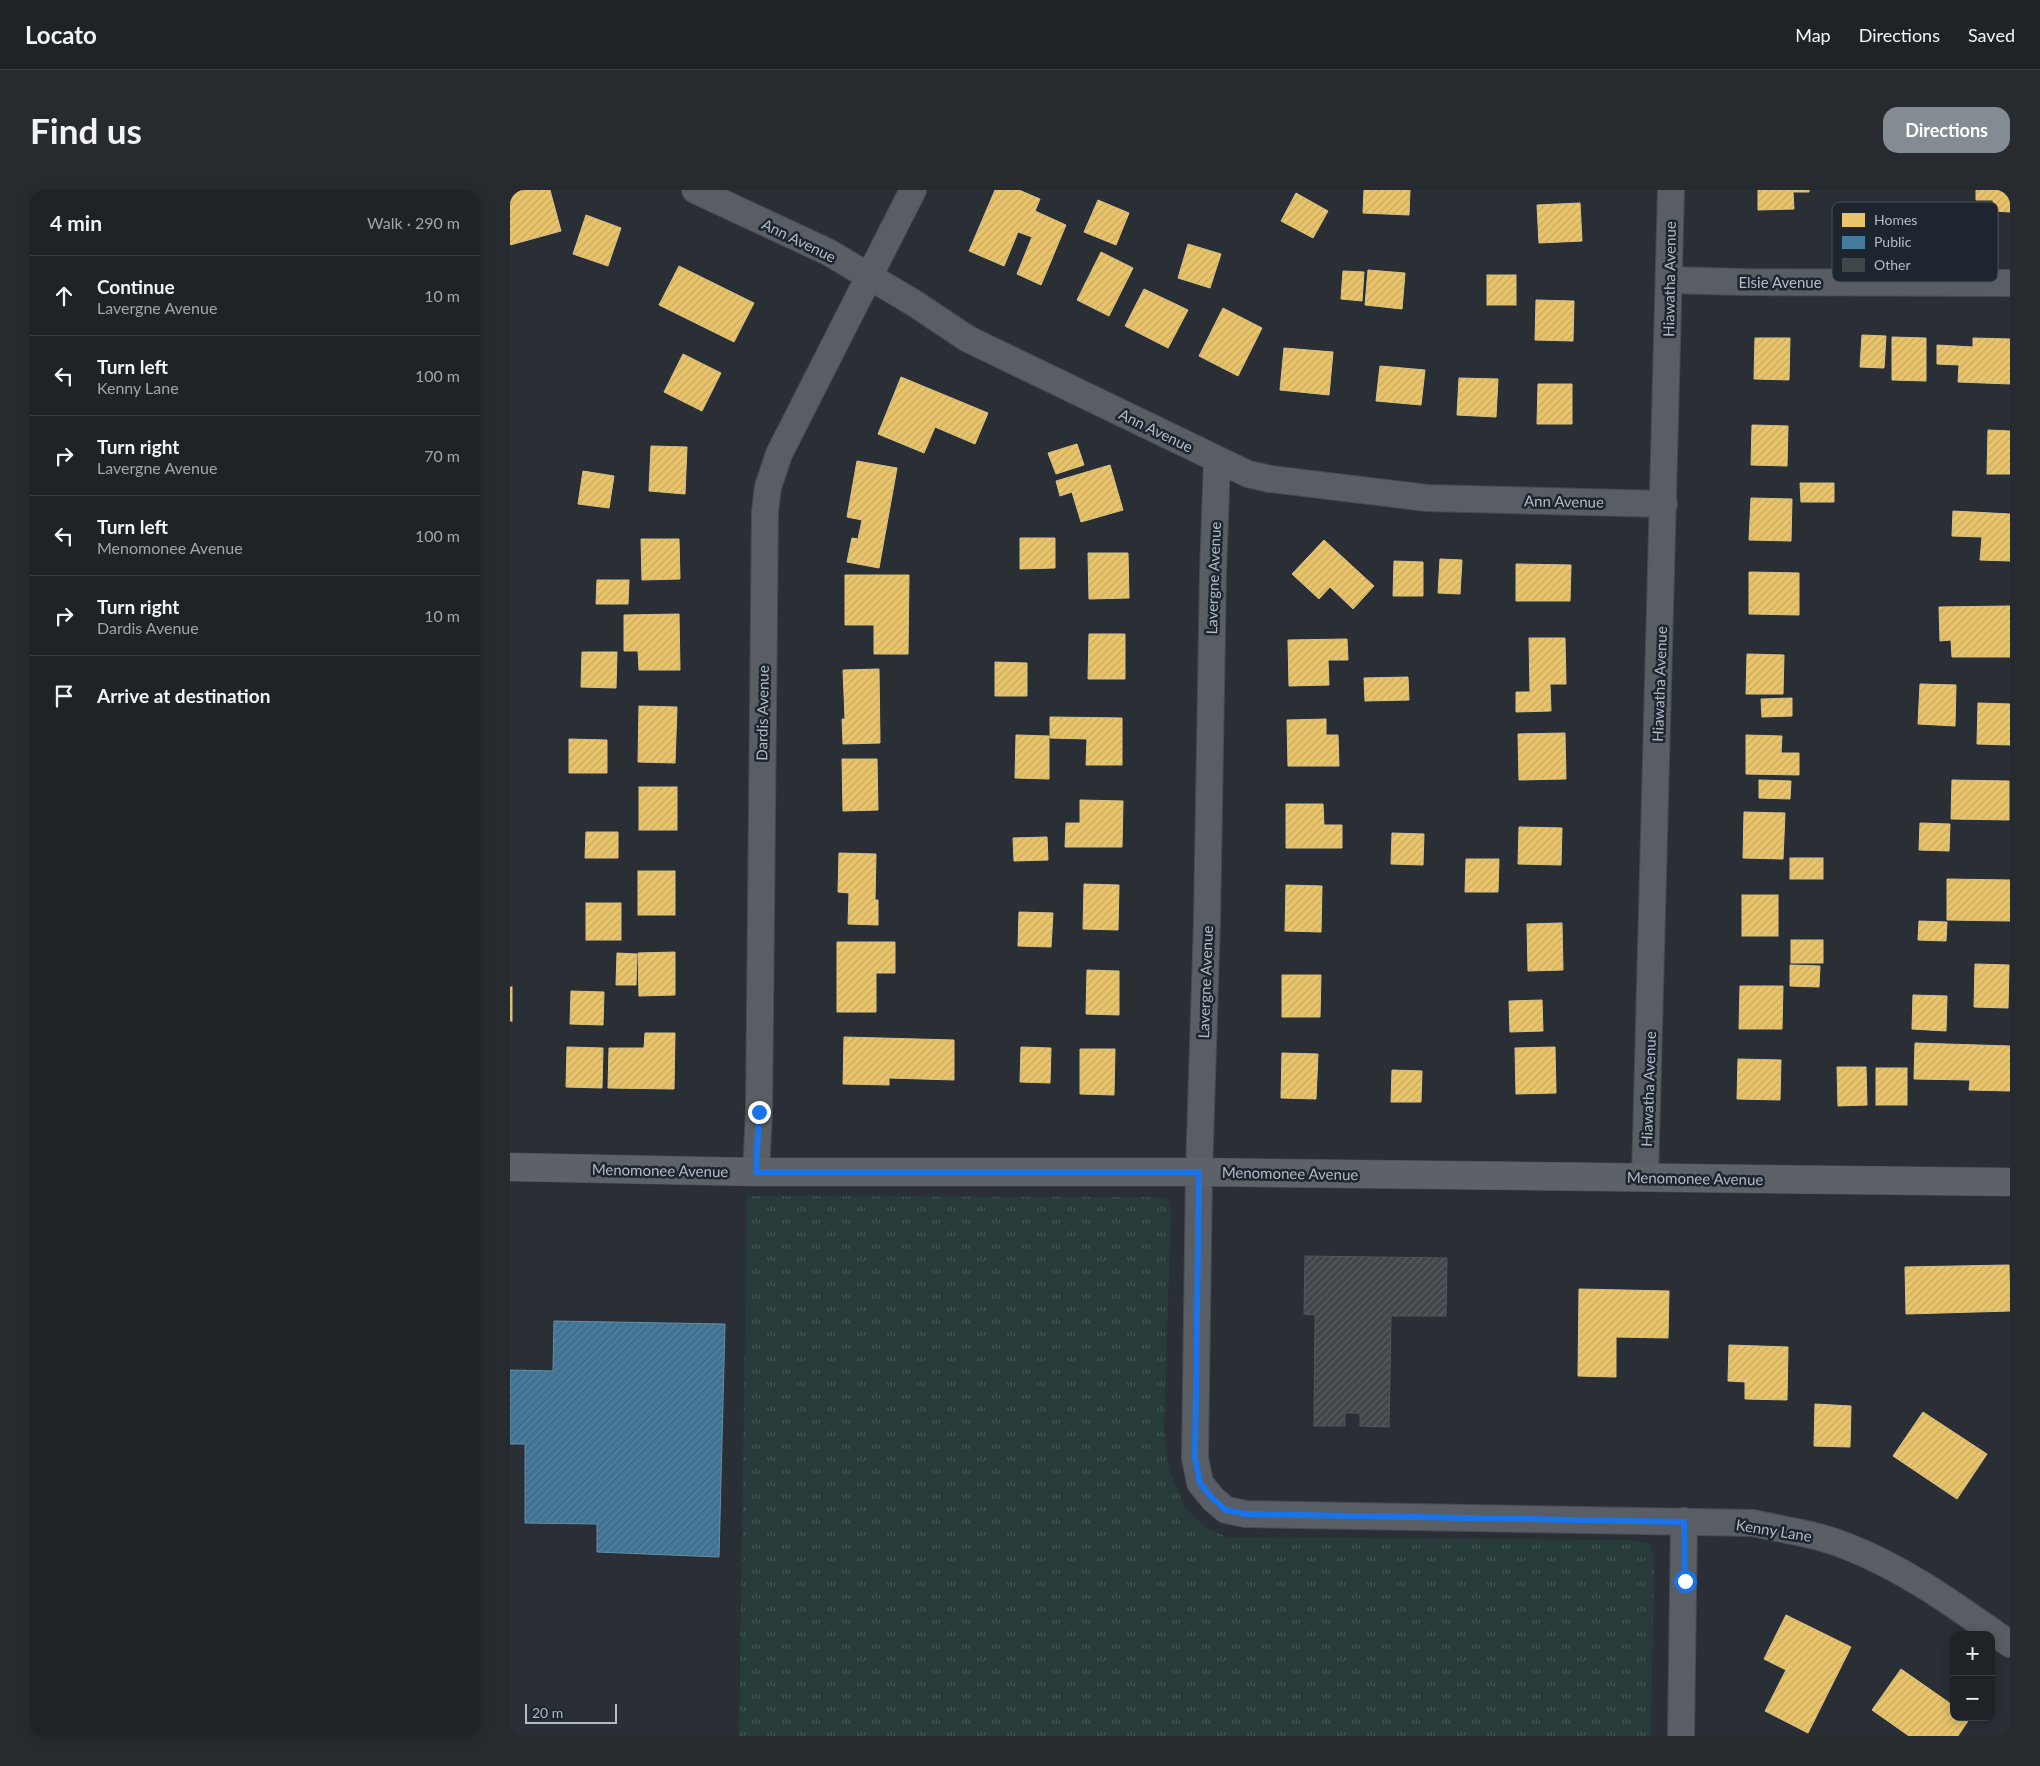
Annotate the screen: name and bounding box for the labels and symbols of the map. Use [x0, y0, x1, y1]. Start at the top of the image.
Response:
legend [1832, 202, 1998, 282]
text: Homes [1874, 211, 1917, 228]
street label: Ann Avenue [759, 214, 839, 266]
street label: Hiawatha Avenue [1659, 221, 1679, 337]
text: Public [1874, 233, 1912, 250]
text: Other [1874, 256, 1911, 273]
street label: Elsie Avenue [1738, 273, 1822, 291]
street label: Ann Avenue [1116, 404, 1196, 456]
street label: Ann Avenue [1524, 491, 1604, 511]
street label: Lavergne Avenue [1202, 521, 1224, 635]
street label: Hiawatha Avenue [1648, 626, 1670, 742]
street label: Dardis Avenue [752, 665, 772, 761]
street label: Lavergne Avenue [1194, 925, 1216, 1039]
street label: Hiawatha Avenue [1637, 1031, 1659, 1147]
route end [748, 1101, 771, 1124]
street label: Menomonee Avenue [592, 1160, 728, 1180]
street label: Menomonee Avenue [1222, 1163, 1358, 1183]
street label: Menomonee Avenue [1627, 1168, 1763, 1188]
street label: Kenny Lane [1735, 1515, 1813, 1545]
route start [1674, 1570, 1697, 1593]
scale bar [525, 1701, 618, 1724]

